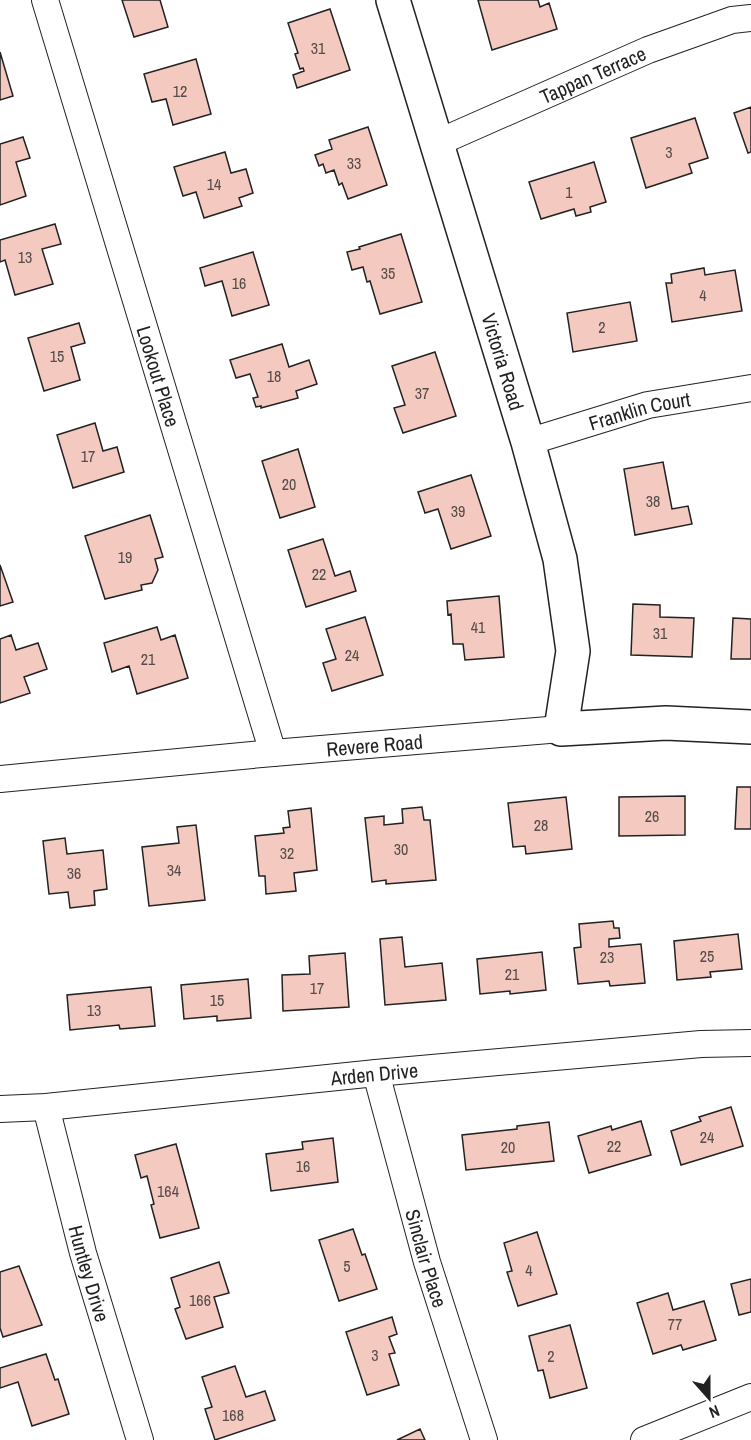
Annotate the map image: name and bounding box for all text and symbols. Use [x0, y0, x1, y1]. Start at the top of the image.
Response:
house number: 31 [311, 37, 326, 59]
street label: Tappan Terrace [535, 39, 650, 110]
house number: 12 [173, 80, 187, 102]
house number: 3 [665, 141, 673, 163]
house number: 33 [347, 152, 361, 174]
house number: 14 [207, 173, 221, 195]
house number: 1 [565, 181, 573, 203]
house number: 13 [18, 246, 32, 268]
house number: 35 [381, 262, 395, 284]
house number: 16 [232, 272, 246, 294]
house number: 4 [699, 284, 707, 306]
street label: Victoria Road [476, 310, 531, 413]
house number: 2 [598, 316, 606, 338]
street label: Lookout Place [131, 322, 187, 430]
house number: 15 [50, 345, 64, 367]
house number: 18 [267, 365, 281, 387]
house number: 37 [415, 382, 429, 404]
street label: Franklin Court [585, 385, 692, 436]
house number: 17 [81, 445, 95, 467]
house number: 20 [282, 473, 296, 495]
house number: 38 [646, 490, 660, 512]
house number: 39 [451, 500, 465, 522]
house number: 19 [118, 546, 132, 568]
house number: 22 [312, 563, 326, 585]
house number: 41 [471, 616, 486, 638]
house number: 31 [653, 622, 668, 644]
house number: 24 [345, 644, 359, 666]
house number: 21 [141, 648, 156, 670]
street label: Revere Road [325, 727, 424, 762]
house number: 26 [645, 805, 659, 827]
house number: 28 [534, 814, 548, 836]
house number: 30 [394, 838, 408, 860]
house number: 32 [280, 842, 294, 864]
house number: 34 [167, 859, 181, 881]
house number: 36 [67, 862, 81, 884]
house number: 25 [700, 945, 714, 967]
house number: 23 [600, 946, 614, 968]
house number: 21 [505, 963, 520, 985]
house number: 17 [310, 977, 324, 999]
house number: 15 [210, 989, 224, 1011]
house number: 13 [87, 999, 101, 1021]
street label: Arden Drive [328, 1056, 419, 1091]
house number: 24 [700, 1126, 714, 1148]
house number: 22 [607, 1135, 621, 1157]
house number: 20 [501, 1136, 515, 1158]
house number: 16 [296, 1155, 310, 1177]
house number: 164 [157, 1180, 179, 1202]
street label: Sinclair Place [400, 1206, 454, 1311]
street label: Huntley Drive [63, 1222, 117, 1325]
house number: 5 [343, 1255, 351, 1277]
house number: 4 [525, 1259, 533, 1281]
house number: 166 [189, 1289, 211, 1311]
house number: 77 [668, 1313, 682, 1335]
house number: 3 [371, 1344, 379, 1366]
house number: 2 [547, 1345, 555, 1367]
north arrow [679, 1368, 739, 1428]
text: N [706, 1400, 723, 1424]
house number: 168 [222, 1404, 244, 1426]

